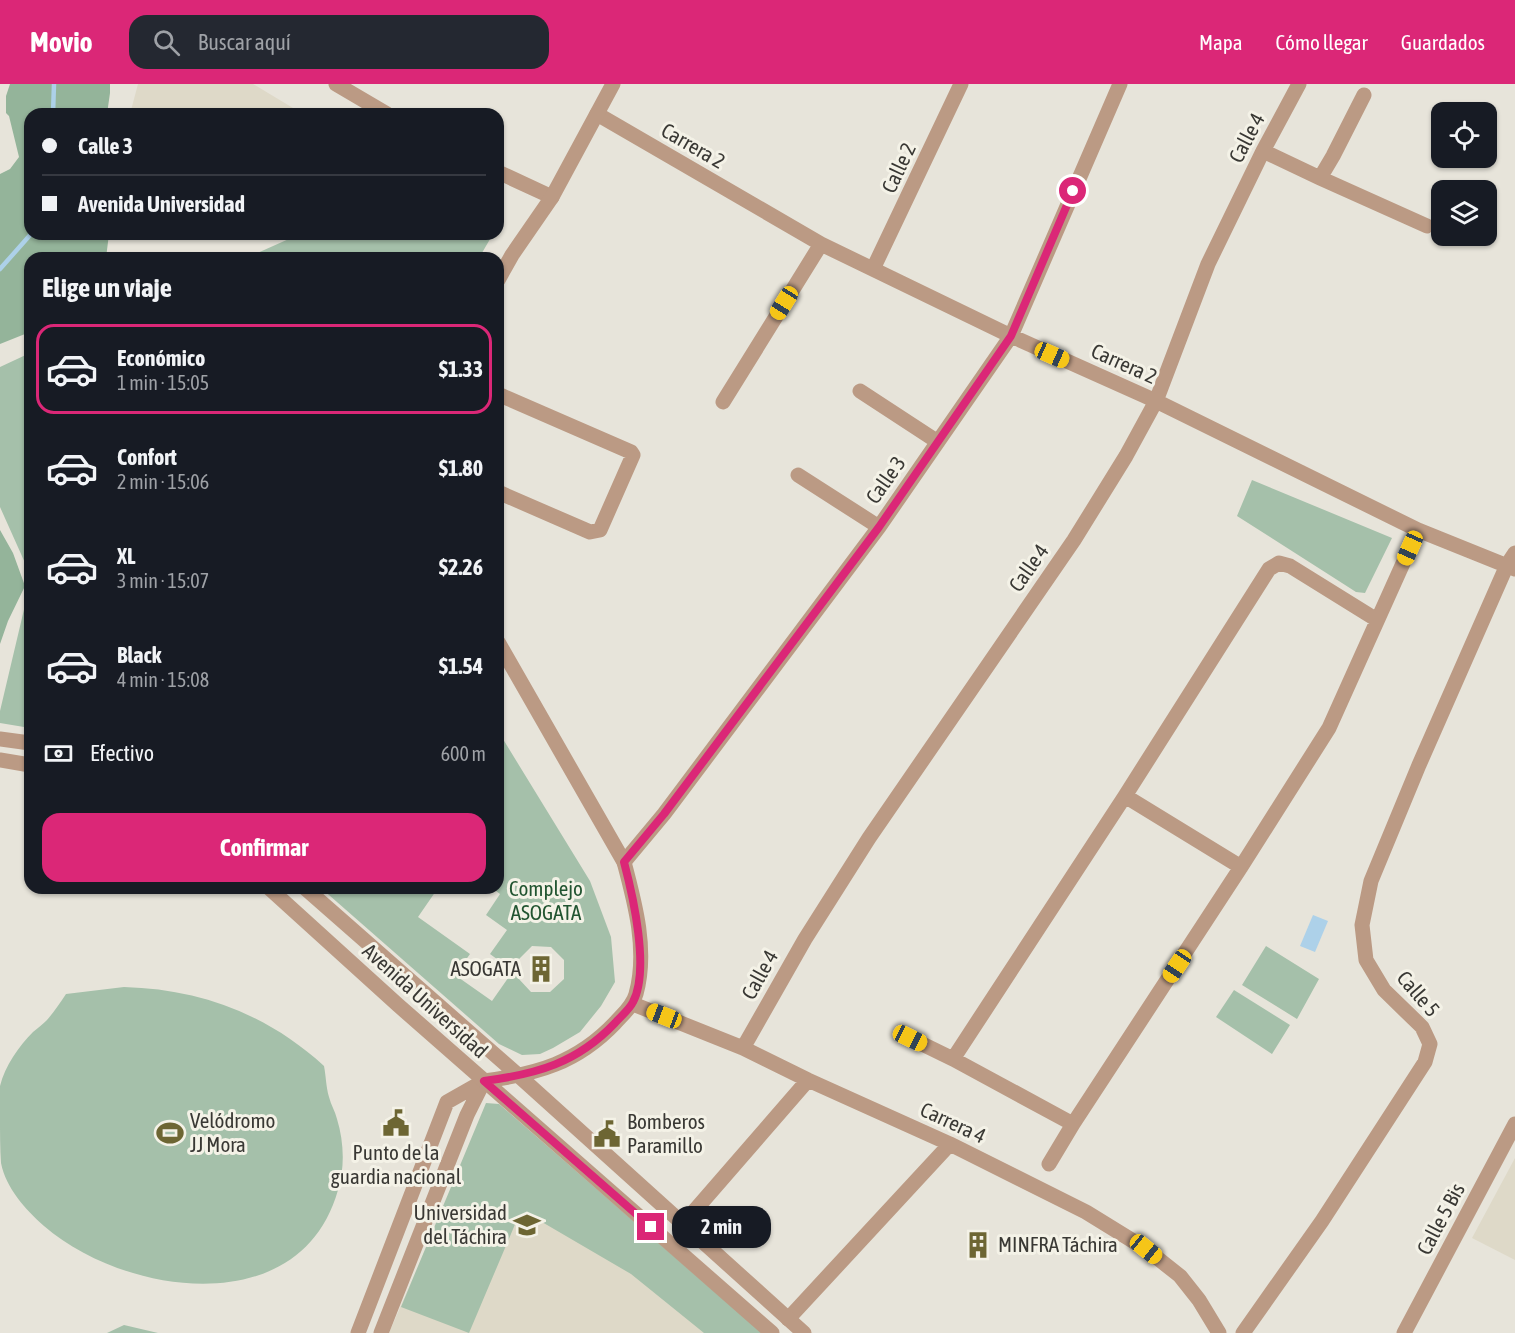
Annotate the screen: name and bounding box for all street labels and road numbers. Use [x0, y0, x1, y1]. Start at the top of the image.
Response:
street label: Calle 4 [1223, 109, 1269, 166]
street label: Carrera 2 [657, 117, 730, 173]
street label: Calle 2 [876, 139, 920, 196]
street label: Carrera 2 [1088, 338, 1161, 388]
street label: Calle 3 [860, 451, 910, 508]
street label: Calle 4 [1003, 539, 1053, 596]
street label: Avenida Universidad [358, 938, 493, 1062]
street label: Calle 4 [736, 946, 782, 1003]
street label: Calle 5 [1393, 966, 1445, 1021]
street label: Carrera 4 [917, 1097, 990, 1148]
street label: Calle 5 Bis [1411, 1179, 1469, 1258]

